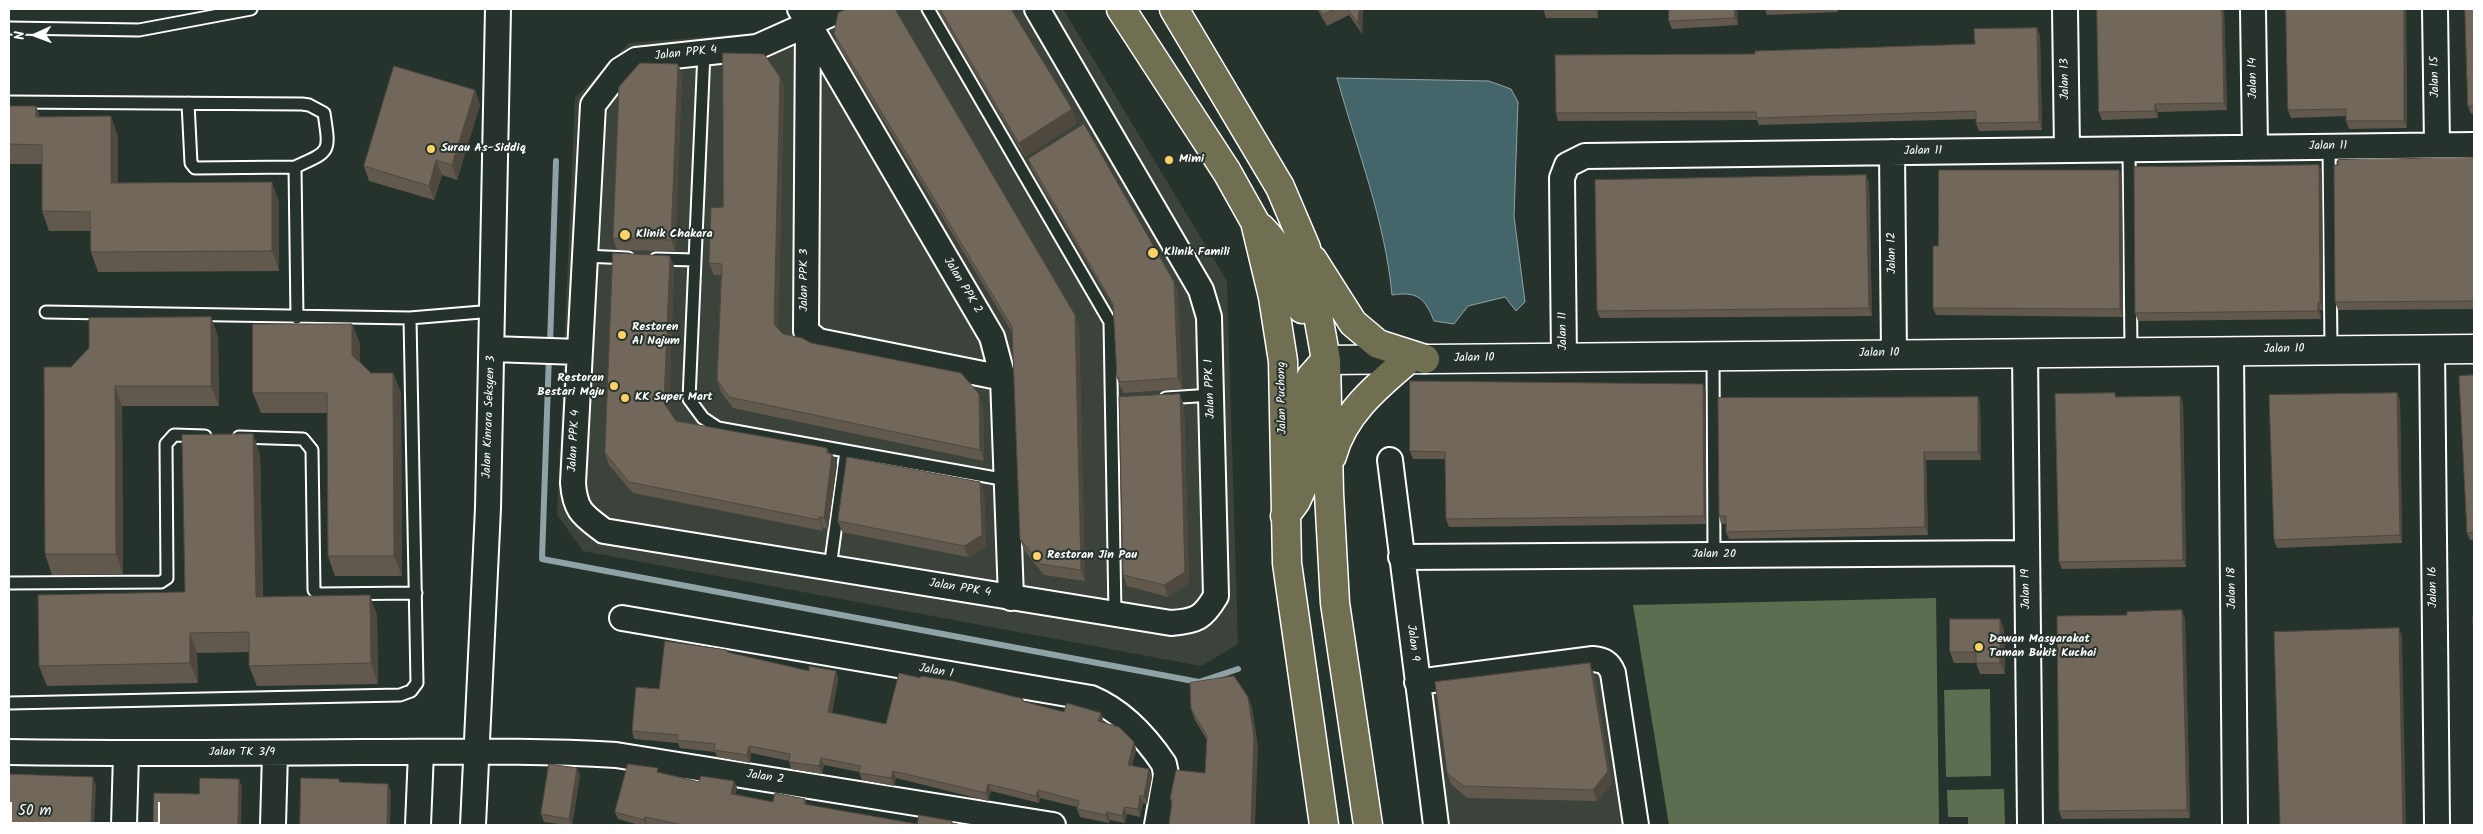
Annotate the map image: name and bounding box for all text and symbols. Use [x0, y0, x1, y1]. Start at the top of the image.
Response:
north arrow [10, 10, 60, 60]
text: N [9, 31, 31, 40]
street label: Jalan PPK 4 [654, 44, 718, 64]
street label: Jalan 15 [2428, 56, 2444, 98]
street label: Jalan 14 [2246, 57, 2262, 99]
street label: Jalan 13 [2058, 58, 2074, 100]
street label: Jalan 11 [2309, 139, 2347, 155]
place label: Surau As-Siddiq [441, 142, 526, 156]
marker: Surau As-Siddiq [425, 143, 437, 155]
street label: Jalan 11 [1904, 144, 1942, 160]
place label: Mimi [1179, 153, 1204, 167]
marker: Mimi [1163, 154, 1175, 166]
marker: Klinik Chakara [618, 228, 632, 242]
place label: Klinik Chakara [636, 228, 713, 242]
street label: Jalan 12 [1885, 232, 1901, 274]
marker: Klinik Famili [1146, 246, 1160, 260]
place label: Klinik Famili [1164, 246, 1230, 260]
street label: Jalan PPK 3 [798, 249, 812, 311]
street label: Jalan PPK 2 [940, 255, 984, 317]
street label: Jalan 11 [1556, 312, 1572, 350]
place label: Restoren Al Najum [632, 321, 680, 349]
marker: Restoren Al Najum [616, 329, 628, 341]
street label: Jalan 10 [2263, 342, 2305, 358]
street label: Jalan 10 [1858, 346, 1900, 362]
street label: Jalan 10 [1453, 351, 1495, 367]
street label: Jalan Kinrara Seksyen 3 [481, 355, 499, 479]
street label: Jalan PPK 1 [1203, 359, 1219, 419]
street label: Jalan Puchong [1275, 362, 1291, 434]
place label: Restoran Bestari Maju [537, 372, 604, 400]
marker: Restoran Bestari Maju [608, 380, 620, 392]
place label: KK Super Mart [635, 391, 713, 405]
marker: KK Super Mart [619, 392, 631, 404]
street label: Jalan PPK 4 [566, 409, 584, 473]
street label: Jalan 20 [1692, 548, 1736, 562]
place label: Restoran Jin Pau [1047, 549, 1137, 563]
marker: Restoran Jin Pau [1031, 550, 1043, 562]
street label: Jalan 16 [2426, 566, 2442, 608]
street label: Jalan 18 [2225, 567, 2241, 609]
street label: Jalan 19 [2019, 569, 2035, 609]
street label: Jalan PPK 4 [928, 577, 992, 601]
street label: Jalan 9 [1403, 624, 1421, 662]
place label: Dewan Masyarakat Taman Bukit Kuchai [1989, 633, 2096, 661]
marker: Dewan Masyarakat Taman Bukit Kuchai [1973, 641, 1985, 653]
street label: Jalan 1 [918, 662, 954, 682]
street label: Jalan TK 3/9 [209, 746, 275, 760]
street label: Jalan 2 [745, 768, 785, 788]
scale bar [12, 792, 162, 824]
text: 50 m [18, 799, 52, 823]

